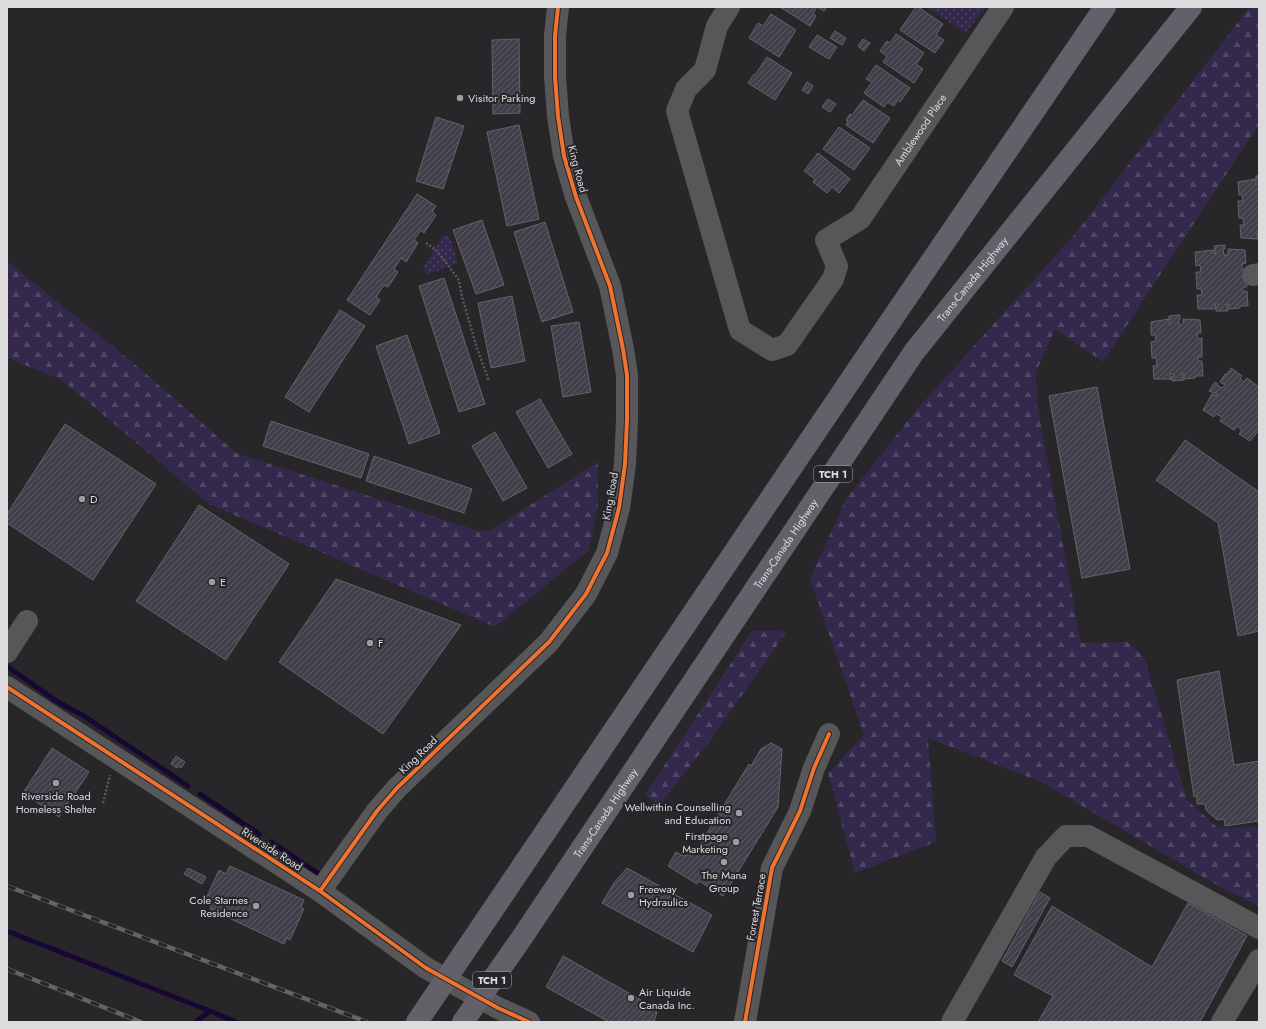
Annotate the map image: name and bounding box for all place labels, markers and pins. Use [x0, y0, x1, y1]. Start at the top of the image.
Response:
place label: Visitor Parking [468, 90, 536, 106]
marker: Visitor Parking [455, 93, 465, 103]
place label: D [90, 491, 98, 507]
marker: D [77, 494, 87, 504]
place label: E [220, 574, 226, 590]
marker: E [207, 577, 217, 587]
place label: F [378, 635, 384, 651]
marker: F [365, 638, 375, 648]
marker: Riverside Road Homeless Shelter [51, 778, 61, 788]
place label: Riverside Road Homeless Shelter [16, 788, 96, 817]
place label: Wellwithin Counselling and Education [624, 799, 731, 828]
marker: Wellwithin Counselling and Education [734, 808, 744, 818]
place label: Firstpage Marketing [682, 828, 728, 857]
marker: Firstpage Marketing [731, 837, 741, 847]
marker: The Mana Group [719, 857, 729, 867]
place label: The Mana Group [701, 867, 747, 896]
place label: Freeway Hydraulics [639, 881, 688, 910]
marker: Freeway Hydraulics [626, 890, 636, 900]
place label: Cole Starnes Residence [189, 892, 249, 921]
marker: Cole Starnes Residence [251, 901, 261, 911]
place label: Air Liquide Canada Inc. [639, 984, 695, 1013]
marker: Air Liquide Canada Inc. [626, 993, 636, 1003]

